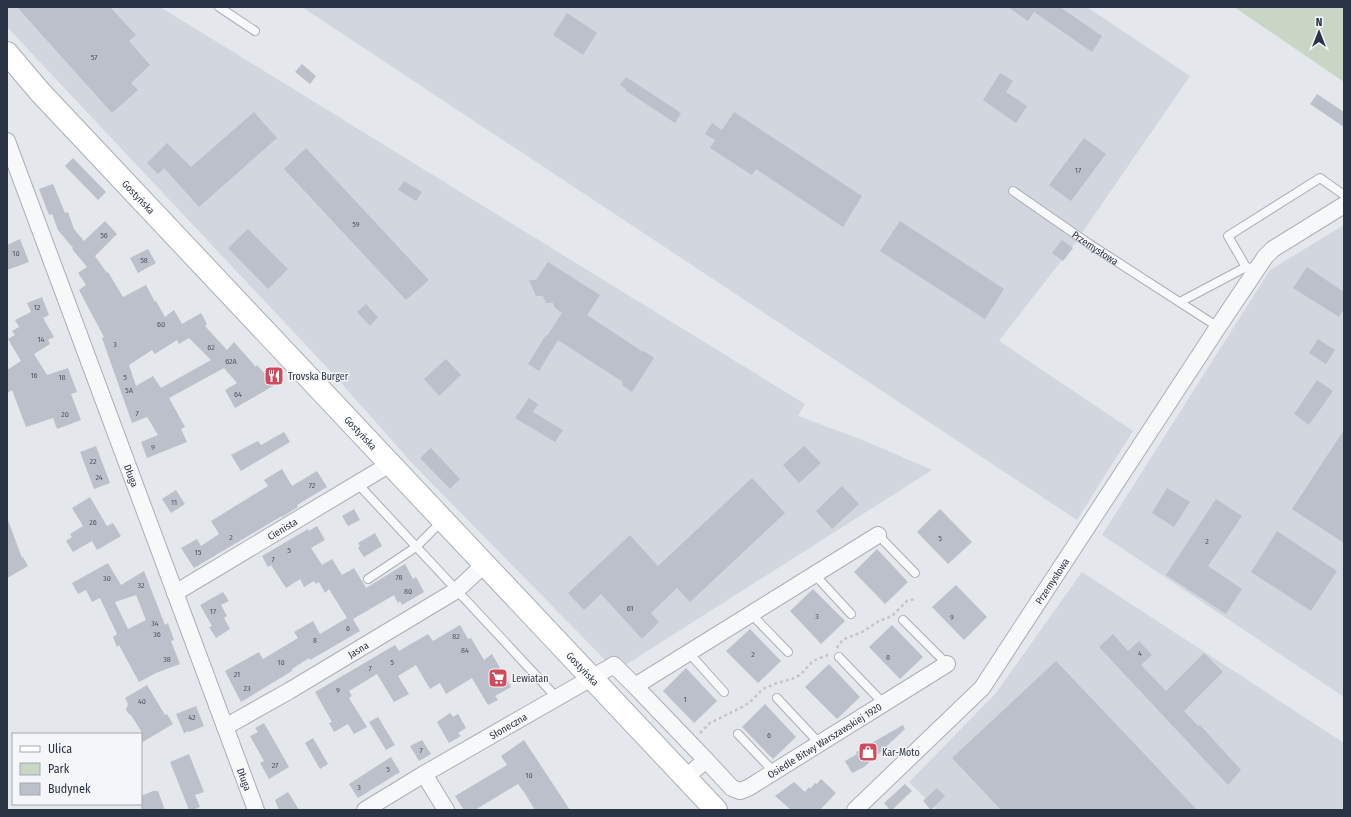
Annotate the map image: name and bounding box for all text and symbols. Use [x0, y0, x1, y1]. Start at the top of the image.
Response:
north arrow [1299, 12, 1339, 52]
text: N [1316, 16, 1322, 29]
house number: 57 [91, 53, 98, 62]
house number: 17 [1075, 166, 1082, 175]
street label: Gostyńska [119, 178, 157, 217]
house number: 59 [352, 220, 360, 229]
street label: Przemysłowa [1069, 229, 1120, 268]
house number: 56 [100, 231, 108, 240]
house number: 10 [12, 249, 20, 258]
house number: 58 [140, 256, 148, 265]
house number: 12 [34, 303, 41, 312]
house number: 60 [157, 320, 165, 329]
house number: 14 [38, 335, 45, 344]
house number: 3 [113, 340, 117, 349]
house number: 62 [207, 343, 215, 352]
house number: 62A [225, 357, 238, 366]
restaurant icon: Trovska Burger [263, 365, 285, 387]
house number: 16 [30, 371, 38, 380]
place label: Trovska Burger [288, 371, 349, 383]
house number: 18 [58, 373, 66, 382]
house number: 5 [123, 373, 127, 382]
house number: 5A [125, 386, 134, 395]
house number: 64 [234, 390, 242, 399]
house number: 7 [135, 409, 139, 418]
house number: 20 [61, 410, 69, 419]
street label: Gostyńska [341, 414, 379, 453]
house number: 9 [151, 443, 155, 452]
house number: 22 [89, 457, 97, 466]
street label: Długa [121, 463, 140, 489]
house number: 24 [95, 473, 103, 482]
house number: 72 [309, 481, 316, 490]
house number: 11 [171, 498, 177, 507]
street label: Cienista [266, 516, 300, 543]
house number: 26 [89, 518, 97, 527]
house number: 2 [229, 533, 233, 542]
house number: 5 [938, 534, 942, 543]
house number: 2 [1205, 537, 1209, 546]
house number: 5 [287, 546, 291, 555]
house number: 15 [195, 548, 202, 557]
house number: 7 [271, 555, 275, 564]
street label: Przemysłowa [1033, 556, 1072, 607]
house number: 78 [395, 573, 403, 582]
house number: 30 [103, 574, 111, 583]
house number: 32 [137, 581, 145, 590]
house number: 80 [404, 587, 412, 596]
house number: 61 [627, 604, 633, 613]
house number: 17 [210, 607, 217, 616]
house number: 3 [815, 612, 819, 621]
house number: 9 [950, 613, 954, 622]
house number: 34 [151, 619, 159, 628]
house number: 6 [346, 624, 350, 633]
house number: 36 [153, 630, 161, 639]
house number: 82 [452, 632, 460, 641]
house number: 8 [313, 636, 317, 645]
street label: Jasna [346, 639, 371, 661]
house number: 84 [461, 646, 469, 655]
house number: 4 [1138, 649, 1142, 658]
street label: Gostyńska [563, 650, 601, 689]
house number: 2 [751, 650, 755, 659]
house number: 8 [886, 653, 890, 662]
house number: 38 [163, 655, 171, 664]
house number: 10 [277, 658, 285, 667]
house number: 5 [390, 658, 394, 667]
house number: 7 [368, 664, 372, 673]
supermarket icon: Lewiatan [487, 667, 509, 689]
house number: 21 [234, 670, 240, 679]
place label: Lewiatan [512, 673, 549, 685]
house number: 23 [243, 684, 251, 693]
house number: 9 [336, 686, 340, 695]
house number: 1 [683, 695, 687, 704]
house number: 40 [138, 697, 146, 706]
street label: Osiedle Bitwy Warszawskiej 1920 [766, 701, 884, 781]
street label: Słoneczna [487, 711, 530, 742]
house number: 42 [188, 713, 196, 722]
house number: 6 [767, 731, 771, 740]
legend [12, 733, 142, 805]
shop icon: Kar-Moto [857, 741, 879, 763]
text: Ulica [48, 742, 72, 756]
house number: 7 [419, 746, 423, 755]
place label: Kar-Moto [882, 747, 920, 759]
house number: 27 [272, 761, 279, 770]
text: Park [48, 762, 70, 776]
house number: 5 [386, 765, 390, 774]
street label: Długa [234, 767, 253, 793]
house number: 10 [525, 771, 533, 780]
text: Budynek [48, 782, 91, 796]
house number: 3 [357, 783, 361, 792]

